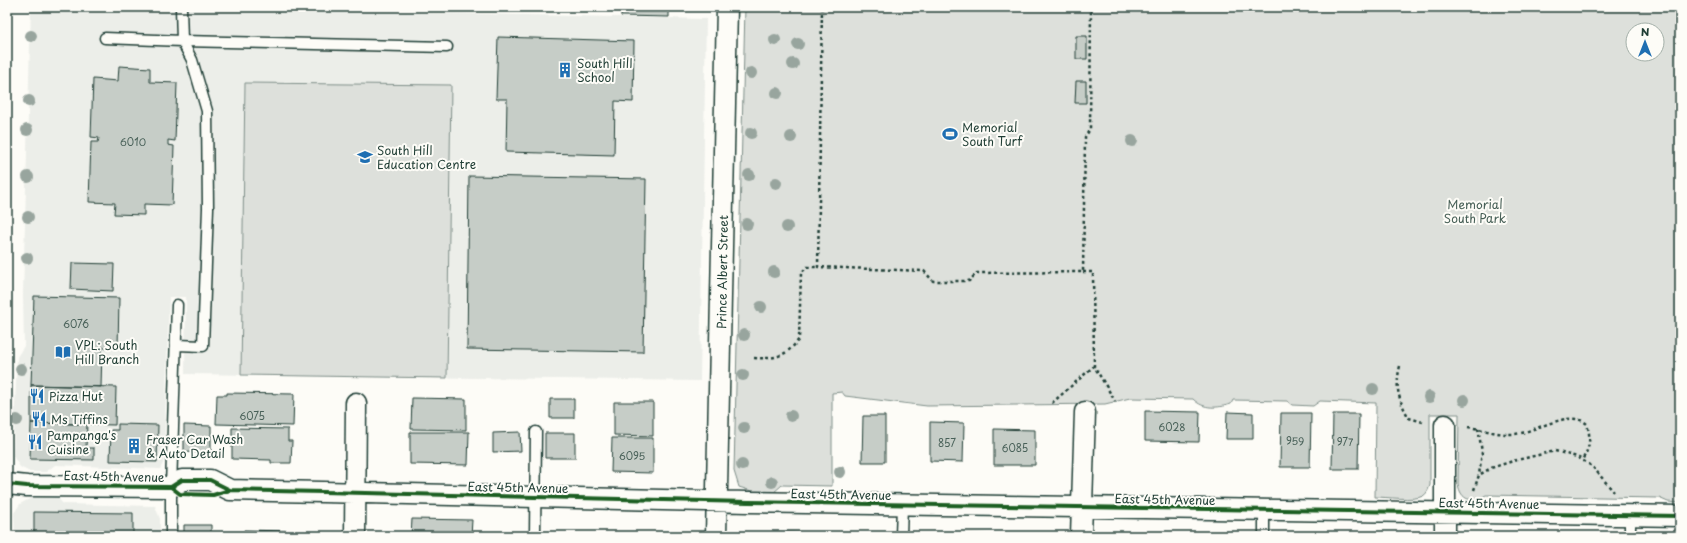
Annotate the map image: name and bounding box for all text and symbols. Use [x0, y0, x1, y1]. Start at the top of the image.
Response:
north arrow [1625, 22, 1665, 62]
text: N [1641, 23, 1650, 40]
place label: South Hill School [577, 54, 632, 86]
building icon: South Hill School [556, 61, 574, 79]
place label: Memorial South Turf [962, 118, 1023, 150]
sports icon: Memorial South Turf [941, 125, 959, 143]
house number: 6010 [120, 134, 146, 149]
place label: South Hill Education Centre [377, 141, 476, 173]
school or university icon: South Hill Education Centre [356, 148, 374, 166]
park label: Memorial South Park [1444, 195, 1506, 227]
street label: Prince Albert Street [712, 215, 732, 329]
house number: 6076 [63, 316, 89, 331]
place label: VPL: South Hill Branch [75, 336, 139, 368]
library icon: VPL: South Hill Branch [54, 343, 72, 361]
restaurant icon: Pizza Hut [28, 387, 46, 405]
place label: Pizza Hut [49, 387, 103, 405]
house number: 6075 [239, 408, 265, 423]
restaurant icon: Ms Tiffins [30, 410, 48, 428]
place label: Ms Tiffins [51, 410, 108, 428]
house number: 6028 [1159, 419, 1185, 434]
place label: Pampanga's Cuisine [47, 426, 117, 458]
place label: Fraser Car Wash & Auto Detail [146, 430, 243, 462]
restaurant icon: Pampanga's Cuisine [26, 433, 44, 451]
house number: 959 [1286, 433, 1304, 448]
house number: 977 [1337, 434, 1354, 449]
house number: 857 [938, 435, 956, 450]
building icon: Fraser Car Wash & Auto Detail [125, 437, 143, 455]
house number: 6085 [1002, 440, 1028, 455]
house number: 6095 [619, 448, 646, 463]
street label: East 45th Avenue [63, 466, 165, 486]
street label: East 45th Avenue [467, 477, 569, 497]
street label: East 45th Avenue [790, 484, 892, 504]
street label: East 45th Avenue [1114, 489, 1216, 509]
street label: East 45th Avenue [1438, 493, 1540, 513]

